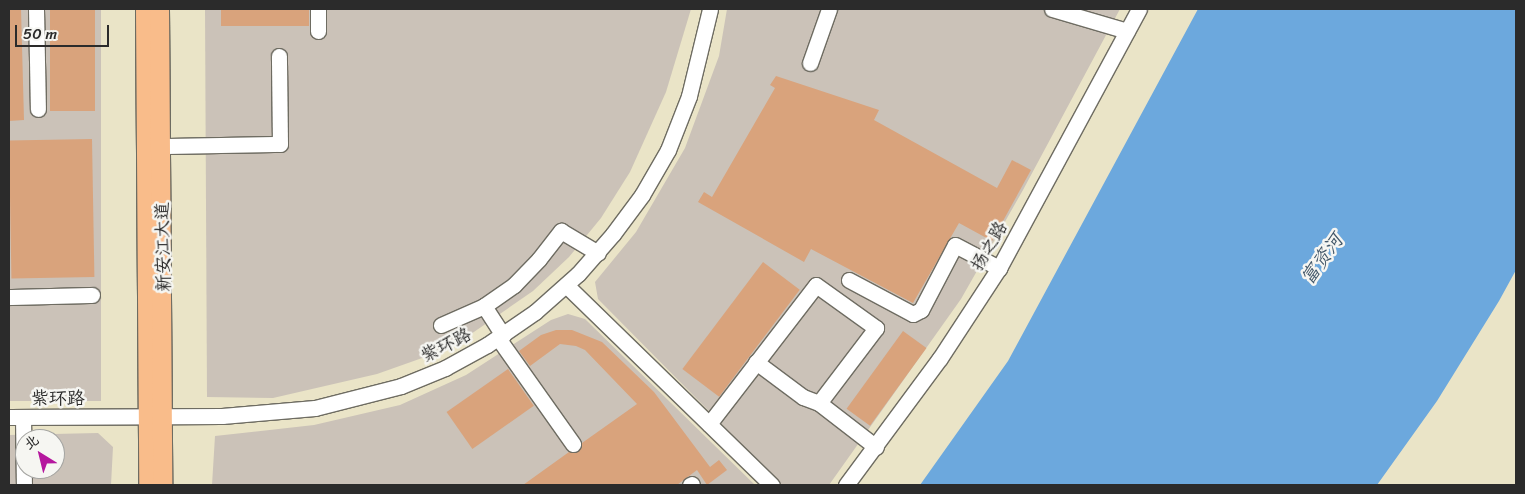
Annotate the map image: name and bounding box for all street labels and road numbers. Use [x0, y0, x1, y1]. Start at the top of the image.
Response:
street label: 新安江大道 [151, 202, 175, 292]
street label: 扬之路 [966, 217, 1012, 275]
street label: 紫环路 [417, 323, 475, 367]
street label: 紫环路 [31, 387, 85, 409]

